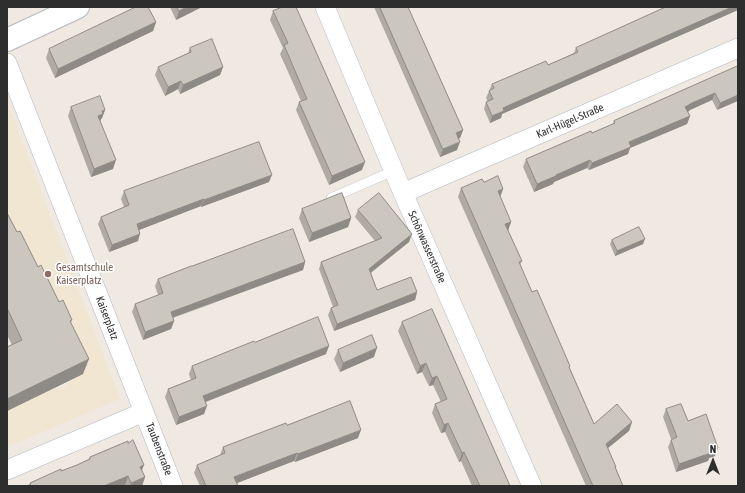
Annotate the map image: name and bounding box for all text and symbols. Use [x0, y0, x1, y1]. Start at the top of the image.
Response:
street label: Karl-Hügel-Straße [534, 101, 606, 141]
street label: Schönwasserstraße [405, 209, 449, 285]
place label: Gesamtschule Kaiserplatz [56, 261, 113, 287]
marker: Gesamtschule Kaiserplatz [43, 269, 53, 279]
street label: Kaiserplatz [93, 294, 121, 342]
street label: Taubenstraße [143, 421, 175, 477]
north arrow [693, 441, 733, 481]
text: N [710, 443, 716, 455]

